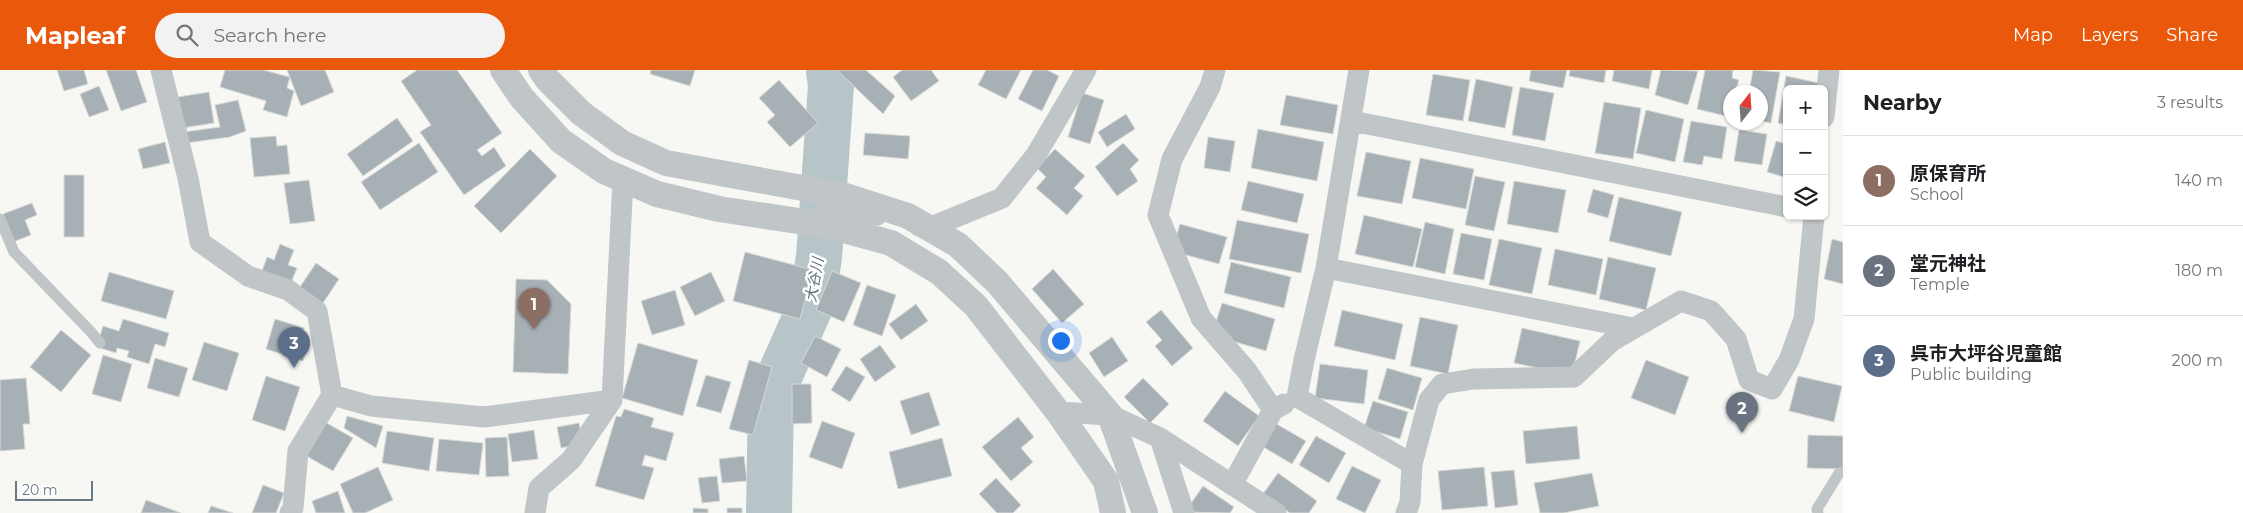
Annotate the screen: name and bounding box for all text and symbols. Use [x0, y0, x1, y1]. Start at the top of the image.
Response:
search box [155, 13, 505, 58]
text: Mapleaf [25, 21, 125, 50]
icon: search [173, 21, 201, 49]
text: Search here [213, 24, 326, 47]
text: Map [2013, 24, 2053, 46]
text: Layers [2081, 24, 2138, 46]
text: Share [2166, 24, 2218, 46]
north arrow [1723, 85, 1768, 130]
map controls [1783, 85, 1828, 220]
button: + [1783, 85, 1828, 130]
text: Nearby [1863, 90, 1942, 115]
text: 3 results [2157, 93, 2223, 112]
button: − [1783, 130, 1828, 175]
text: 原保育所 [1910, 162, 1986, 185]
text: 1 [1876, 171, 1882, 190]
text: 140 m [2175, 171, 2223, 190]
button: layers [1783, 175, 1828, 220]
text: School [1910, 185, 1964, 204]
text: 堂元神社 [1910, 252, 1986, 275]
water label: 大谷川 [801, 254, 828, 304]
text: 2 [1874, 261, 1884, 280]
text: 180 m [2175, 261, 2223, 280]
text: Temple [1910, 275, 1970, 294]
pin: 1 [518, 288, 550, 329]
pin: 3 [278, 327, 310, 368]
your location [1048, 328, 1074, 354]
text: 呉市大坪谷児童館 [1910, 342, 2062, 365]
text: 3 [1874, 351, 1884, 370]
text: 200 m [2172, 351, 2223, 370]
text: Public building [1910, 365, 2032, 384]
pin: 2 [1726, 392, 1758, 433]
scale bar [15, 478, 92, 501]
text: 20 m [22, 481, 58, 499]

